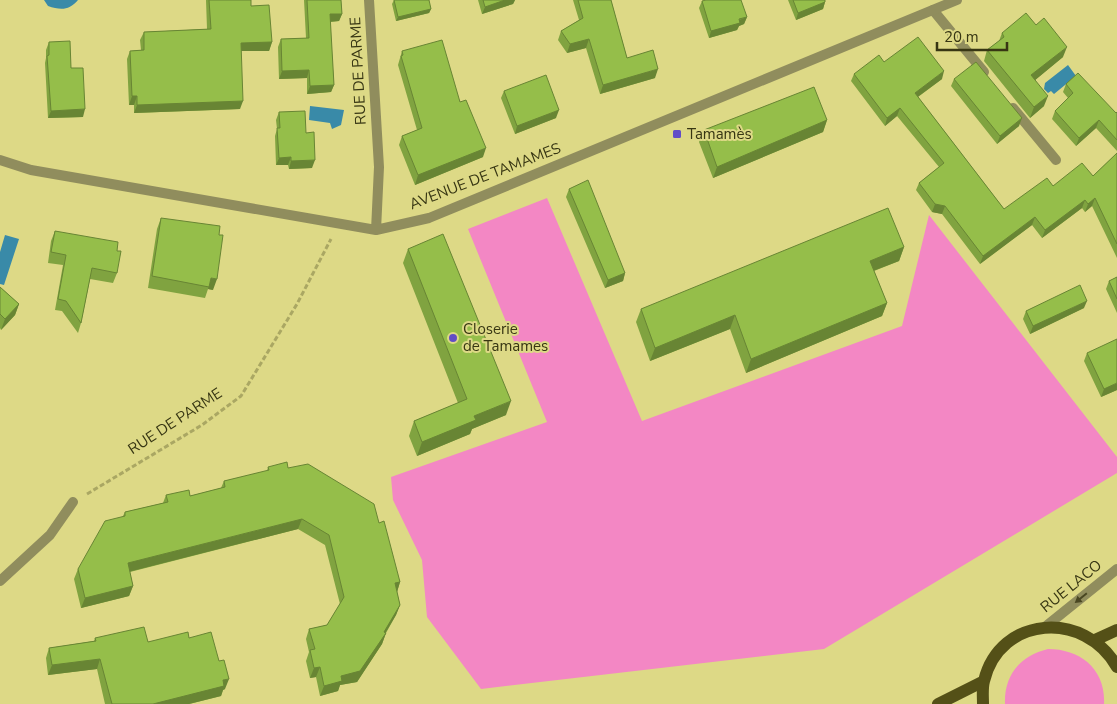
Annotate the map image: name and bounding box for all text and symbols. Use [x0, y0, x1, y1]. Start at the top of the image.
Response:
street label: RUE DE PARME [345, 16, 371, 126]
scale bar [937, 20, 1007, 52]
text: 20 m [944, 27, 979, 47]
place label: Tamamès [687, 124, 752, 144]
marker: Tamamès [671, 128, 683, 140]
street label: AVENUE DE TAMAMES [406, 138, 564, 214]
place label: Closerie de Tamames [463, 319, 548, 356]
marker: Closerie de Tamames [447, 332, 459, 344]
street label: RUE DE PARME [124, 383, 226, 459]
street label: RUE LACO [1036, 555, 1106, 617]
one-way arrow [1075, 593, 1088, 604]

